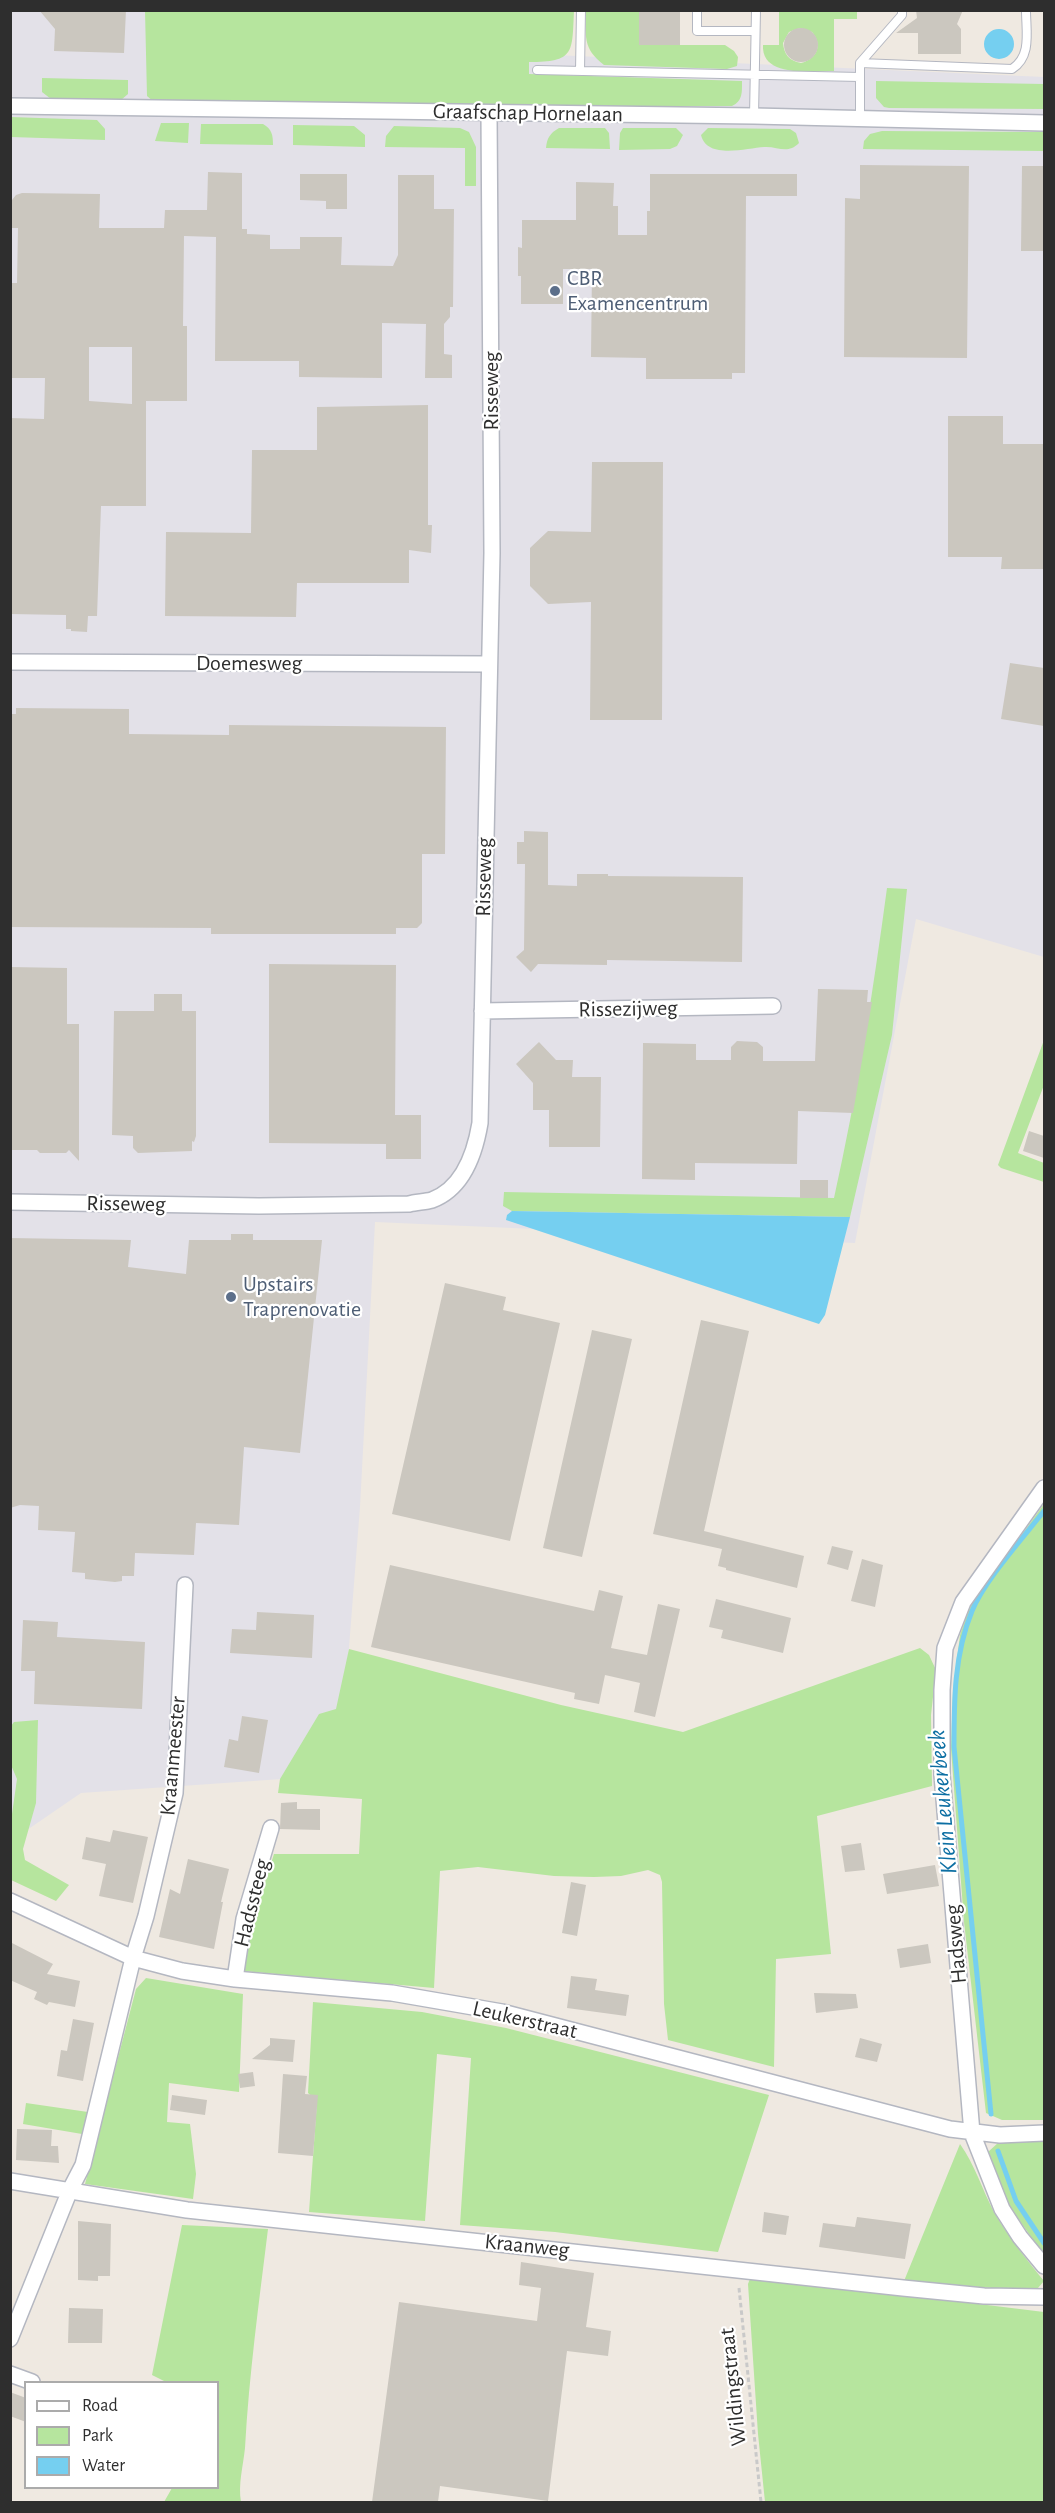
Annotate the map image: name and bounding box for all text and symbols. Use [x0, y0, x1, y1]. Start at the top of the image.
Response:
street label: Graafschap Hornelaan [433, 98, 623, 128]
place label: CBR Examencentrum [567, 265, 708, 316]
marker: CBR Examencentrum [548, 284, 562, 298]
street label: Risseweg [478, 351, 504, 431]
street label: Doemesweg [196, 650, 302, 676]
street label: Risseweg [470, 837, 498, 917]
street label: Rissezijweg [578, 995, 678, 1023]
street label: Risseweg [86, 1190, 166, 1218]
place label: Upstairs Traprenovatie [243, 1271, 361, 1322]
marker: Upstairs Traprenovatie [224, 1290, 238, 1304]
street label: Kraanmeester [155, 1695, 191, 1817]
water label: Klein Leukerbeek [922, 1729, 964, 1875]
street label: Hadssteeg [228, 1856, 276, 1950]
street label: Hadsweg [939, 1903, 973, 1985]
street label: Leukerstraat [470, 1995, 580, 2045]
street label: Kraanweg [483, 2228, 571, 2264]
street label: Wildingstraat [714, 2327, 752, 2447]
legend [24, 2381, 219, 2489]
text: Road [82, 2397, 118, 2415]
text: Park [82, 2427, 113, 2445]
text: Water [82, 2457, 125, 2475]

